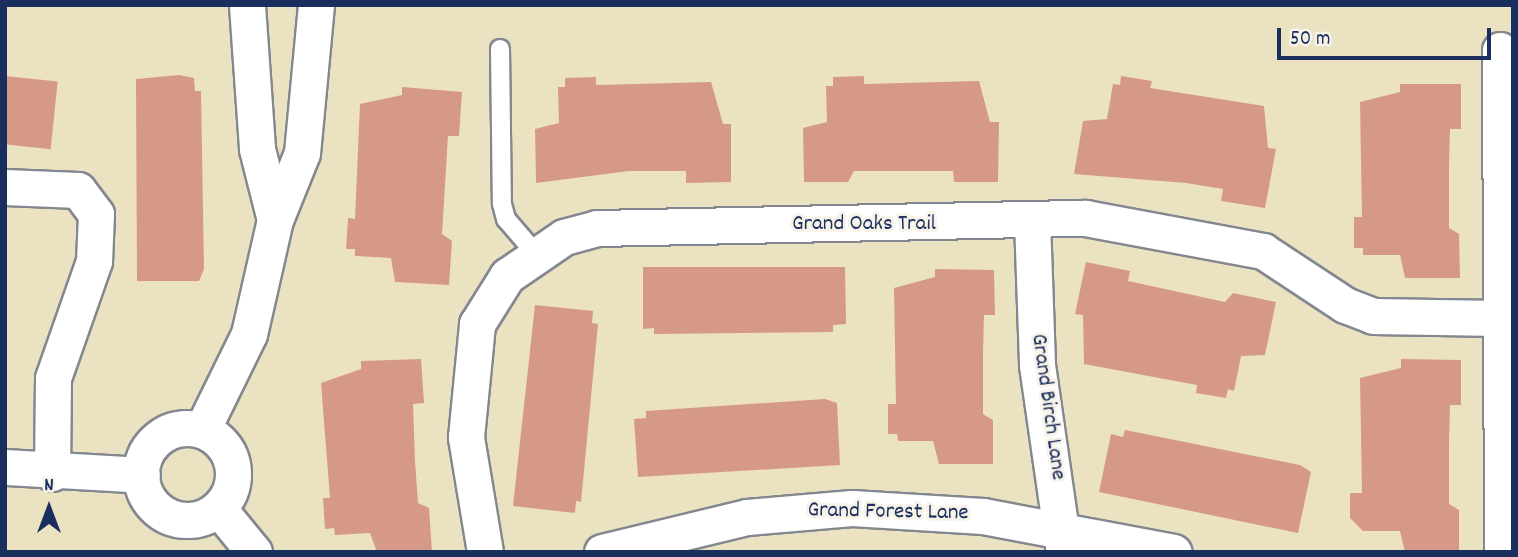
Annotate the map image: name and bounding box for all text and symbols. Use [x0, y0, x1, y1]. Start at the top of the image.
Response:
scale bar [1280, 14, 1494, 58]
text: 50 m [1290, 25, 1330, 55]
street label: Grand Oaks Trail [792, 211, 936, 239]
street label: Grand Birch Lane [1023, 332, 1071, 482]
north arrow [14, 473, 84, 543]
text: N [44, 473, 54, 500]
street label: Grand Forest Lane [807, 498, 969, 528]

